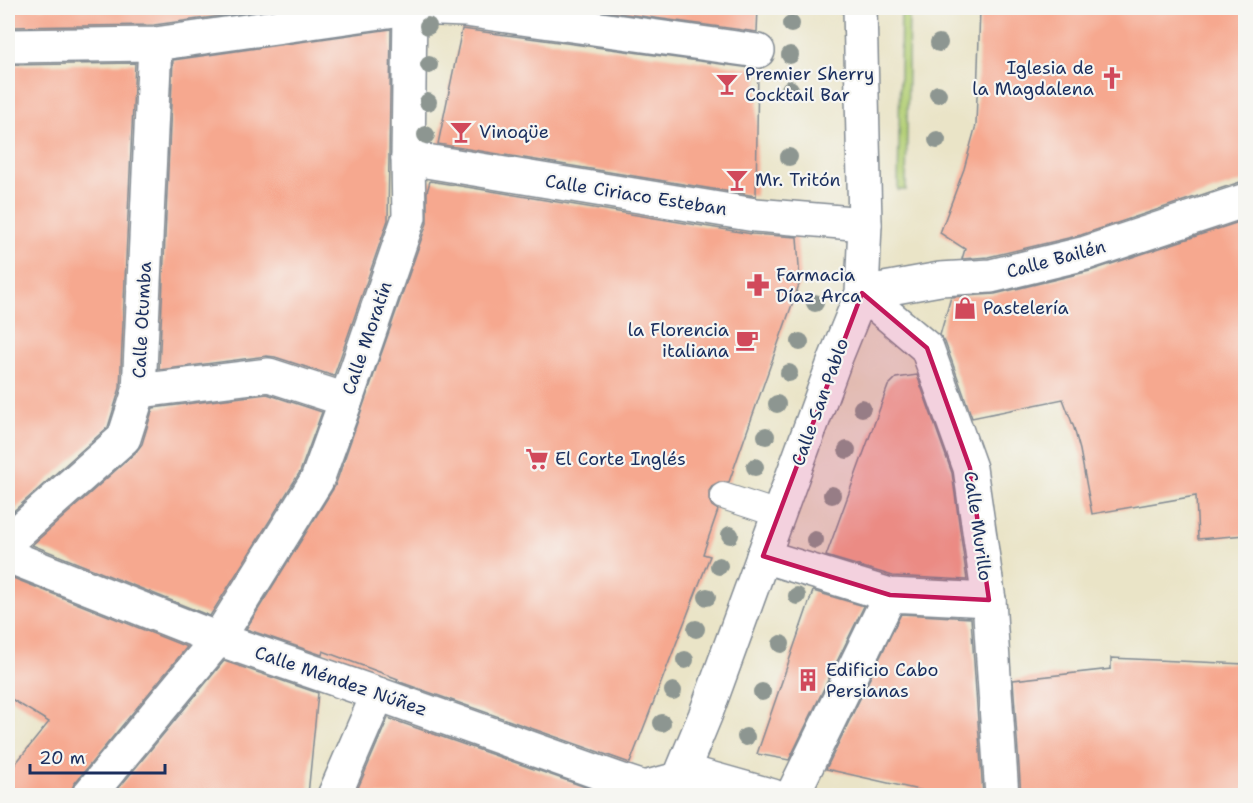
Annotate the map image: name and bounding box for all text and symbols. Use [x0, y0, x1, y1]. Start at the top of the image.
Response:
place label: Iglesia de la Magdalena [972, 56, 1094, 101]
place label: Premier Sherry Cocktail Bar [745, 62, 874, 107]
church icon: Iglesia de la Magdalena [1099, 65, 1125, 91]
bar icon: Premier Sherry Cocktail Bar [714, 71, 740, 97]
bar icon: Vinoqüe [448, 119, 474, 145]
place label: Vinoqüe [479, 120, 549, 144]
bar icon: Mr. Tritón [724, 167, 750, 193]
place label: Mr. Tritón [755, 168, 841, 192]
street label: Calle Ciriaco Esteban [543, 169, 729, 221]
street label: Calle Bailén [1004, 234, 1108, 284]
street label: Calle Otumba [127, 261, 157, 379]
place label: Farmacia Díaz Arca [776, 263, 861, 308]
pharmacy icon: Farmacia Díaz Arca [745, 272, 771, 298]
street label: Calle Moratín [336, 278, 398, 398]
shop icon: Pastelería [952, 295, 978, 321]
place label: Pastelería [983, 296, 1069, 320]
place label: la Florencia italiana [628, 318, 729, 363]
cafe icon: la Florencia italiana [734, 327, 760, 353]
street label: Calle San Pablo [786, 335, 854, 469]
supermarket icon: El Corte Inglés [524, 446, 550, 472]
place label: El Corte Inglés [555, 447, 686, 471]
street label: Calle Murillo [958, 470, 998, 582]
street label: Calle Méndez Núñez [252, 640, 430, 722]
place label: Edificio Cabo Persianas [826, 658, 938, 703]
building icon: Edificio Cabo Persianas [795, 667, 821, 693]
scale bar [30, 737, 165, 775]
text: 20 m [39, 746, 85, 770]

